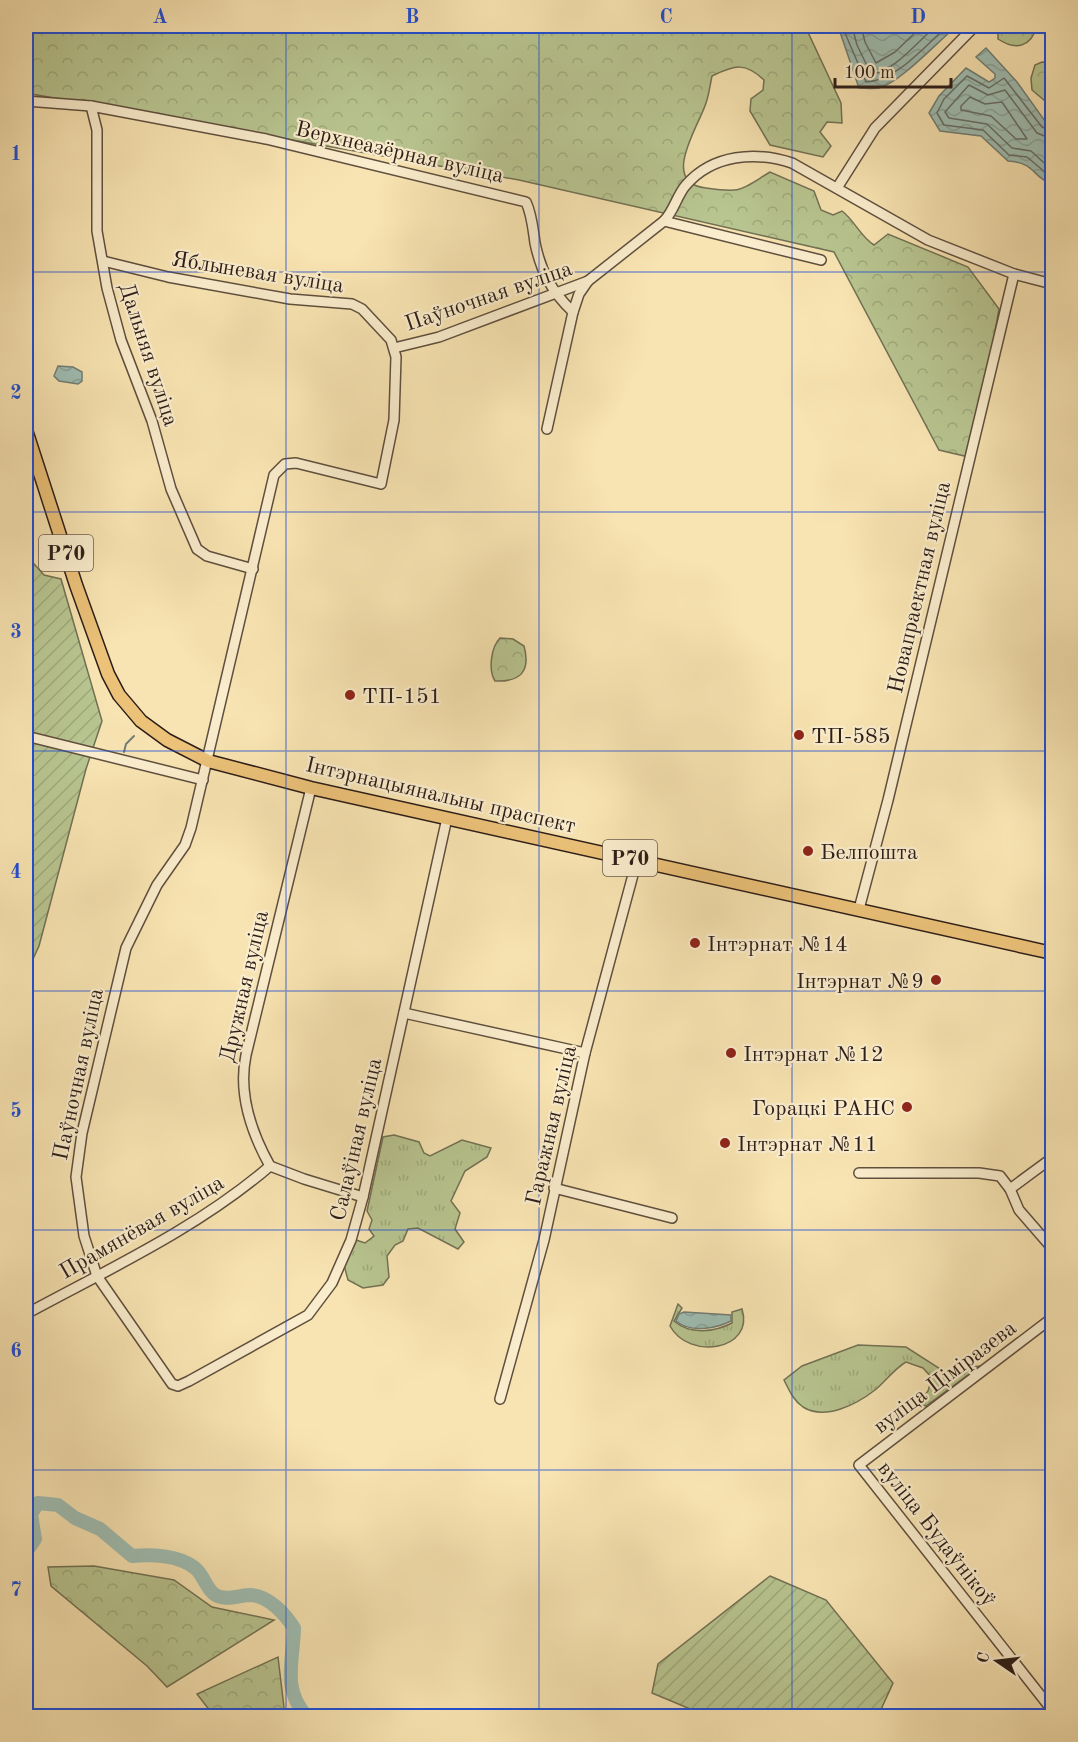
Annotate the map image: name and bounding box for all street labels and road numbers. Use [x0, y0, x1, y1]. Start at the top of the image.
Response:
street label: Верхнеазёрная вуліца [293, 118, 506, 188]
street label: Яблыневая вуліца [170, 248, 345, 297]
street label: Паўночная вуліца [402, 258, 575, 336]
street label: Дальняя вуліца [115, 280, 182, 429]
street label: Новапраектная вуліца [885, 479, 955, 696]
road number: Р70 [39, 535, 93, 571]
street label: Інтэрнацыянальны праспект [303, 754, 578, 838]
road number: Р70 [603, 840, 657, 876]
street label: Дружная вуліца [217, 908, 273, 1065]
street label: Паўночная вуліца [50, 986, 108, 1162]
street label: Гаражная вуліца [523, 1043, 581, 1208]
street label: Салаўіная вуліца [327, 1056, 386, 1223]
street label: Прамянёвая вуліца [56, 1172, 228, 1284]
street label: вуліца Ціміразева [870, 1317, 1021, 1438]
street label: вуліца Будаўнікоў [873, 1457, 1000, 1611]

